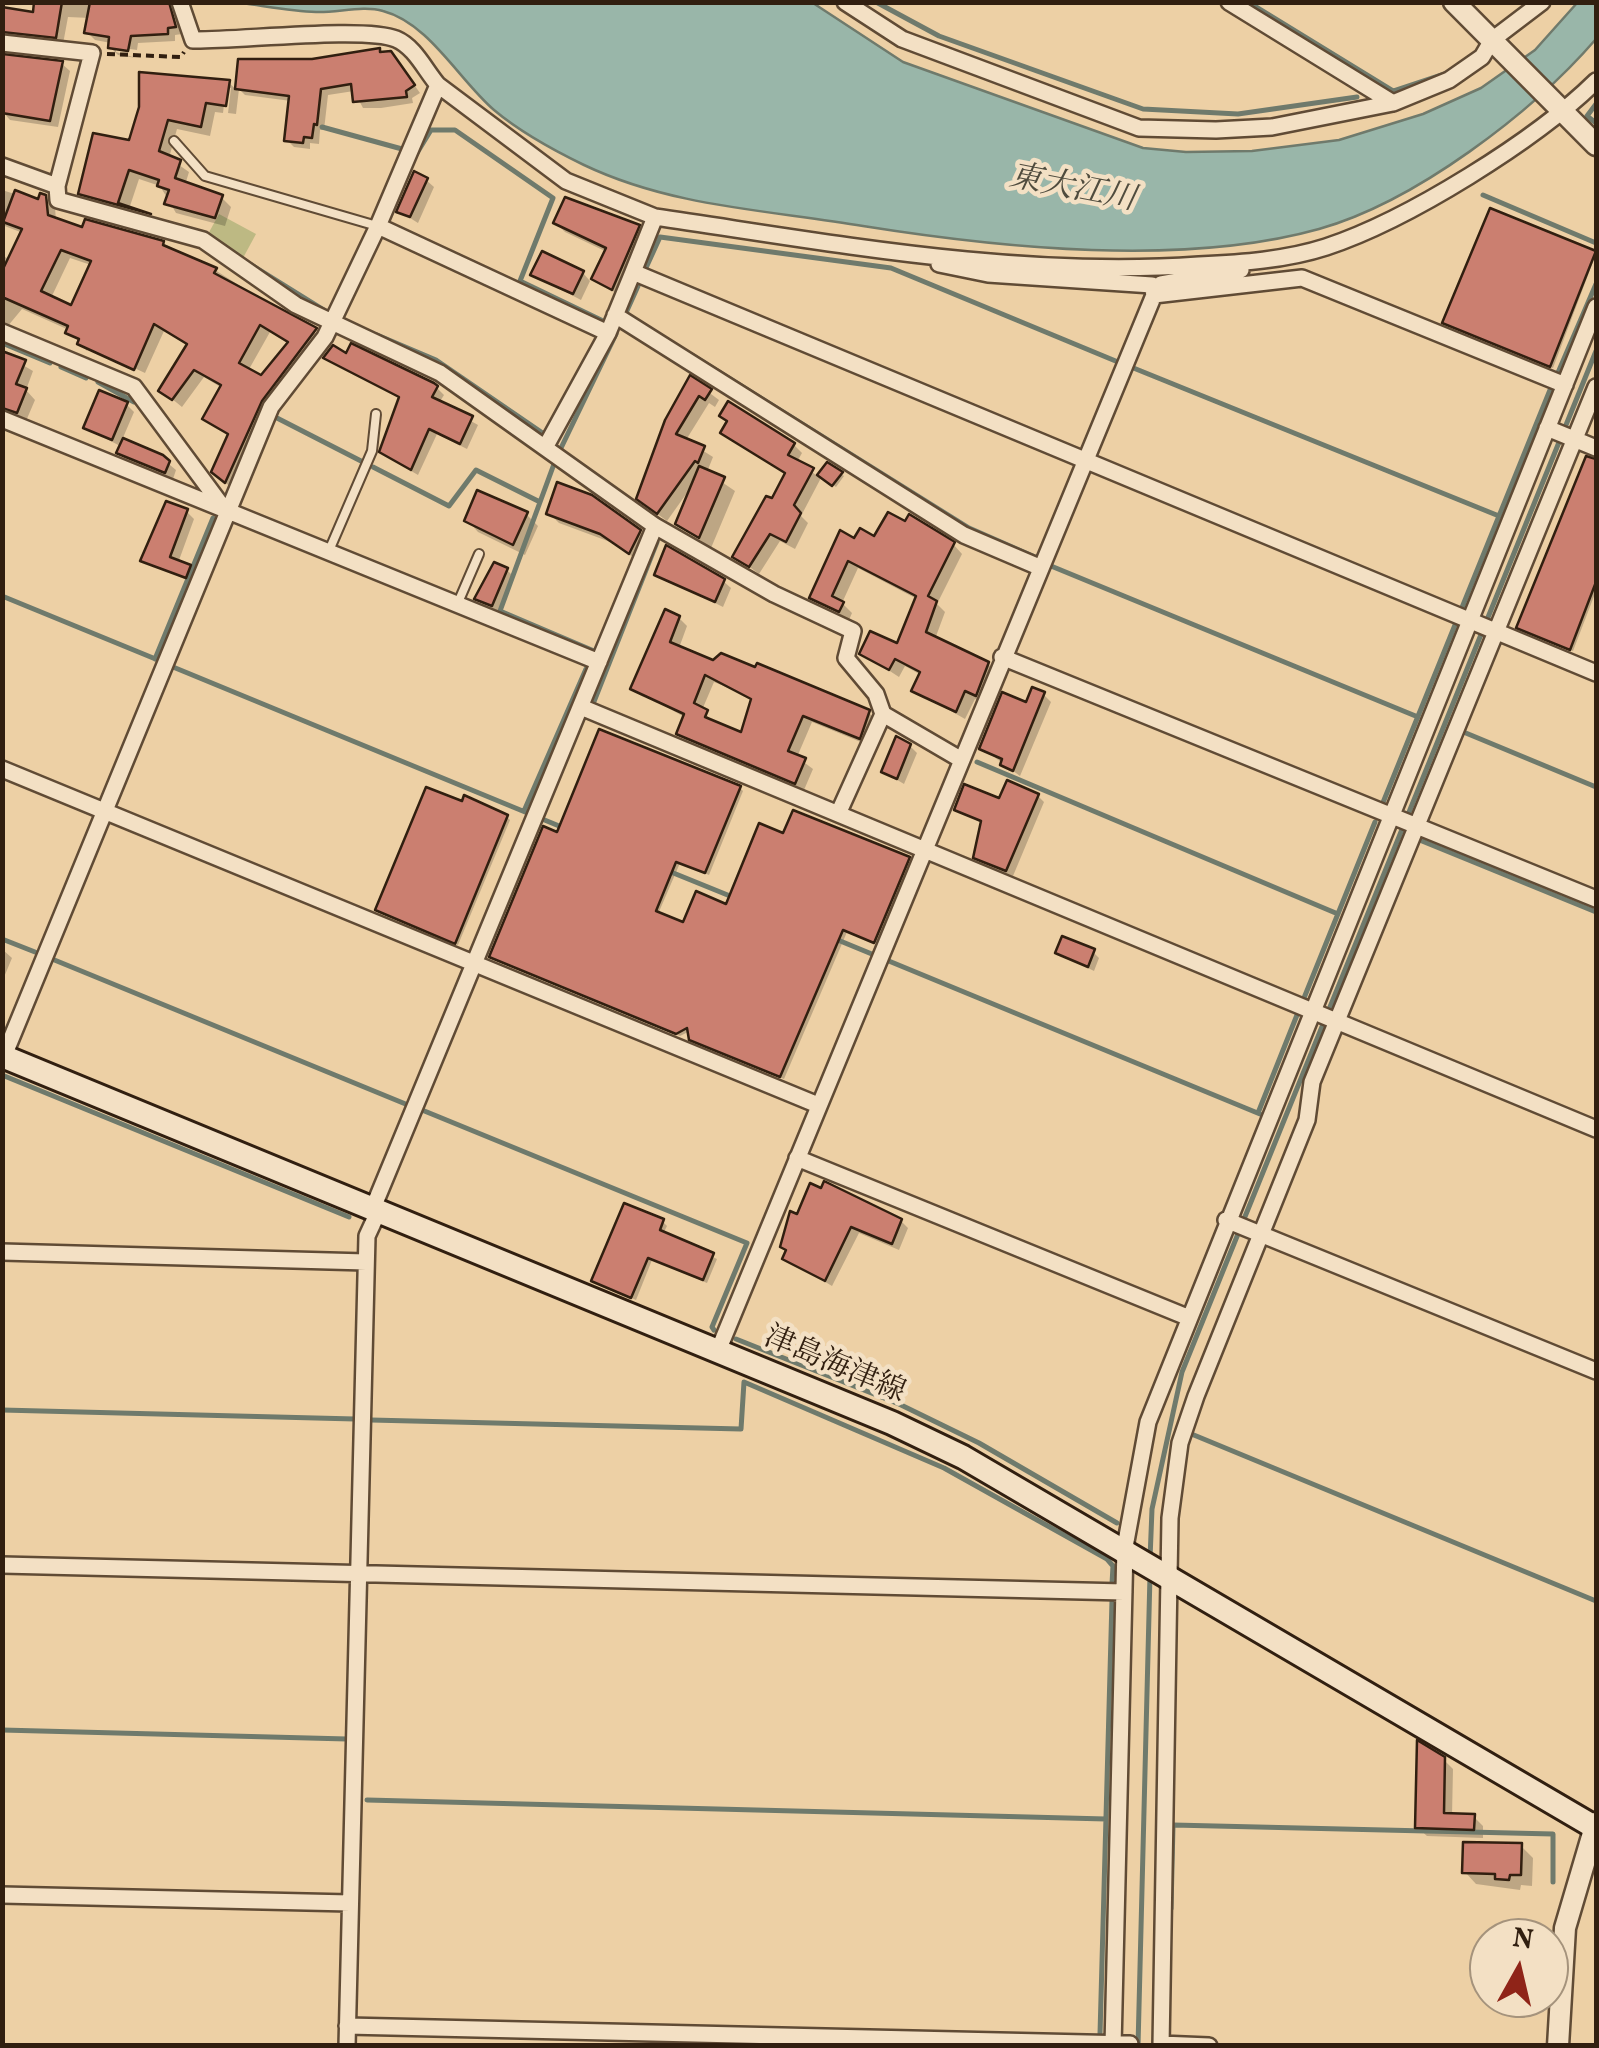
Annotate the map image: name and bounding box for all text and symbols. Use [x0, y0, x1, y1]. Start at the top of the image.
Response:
water label: 東大江川 [1006, 160, 1138, 222]
street label: 津島海津線 [758, 1321, 910, 1413]
north arrow [1469, 1918, 1569, 2018]
text: N [1510, 1919, 1536, 1961]

